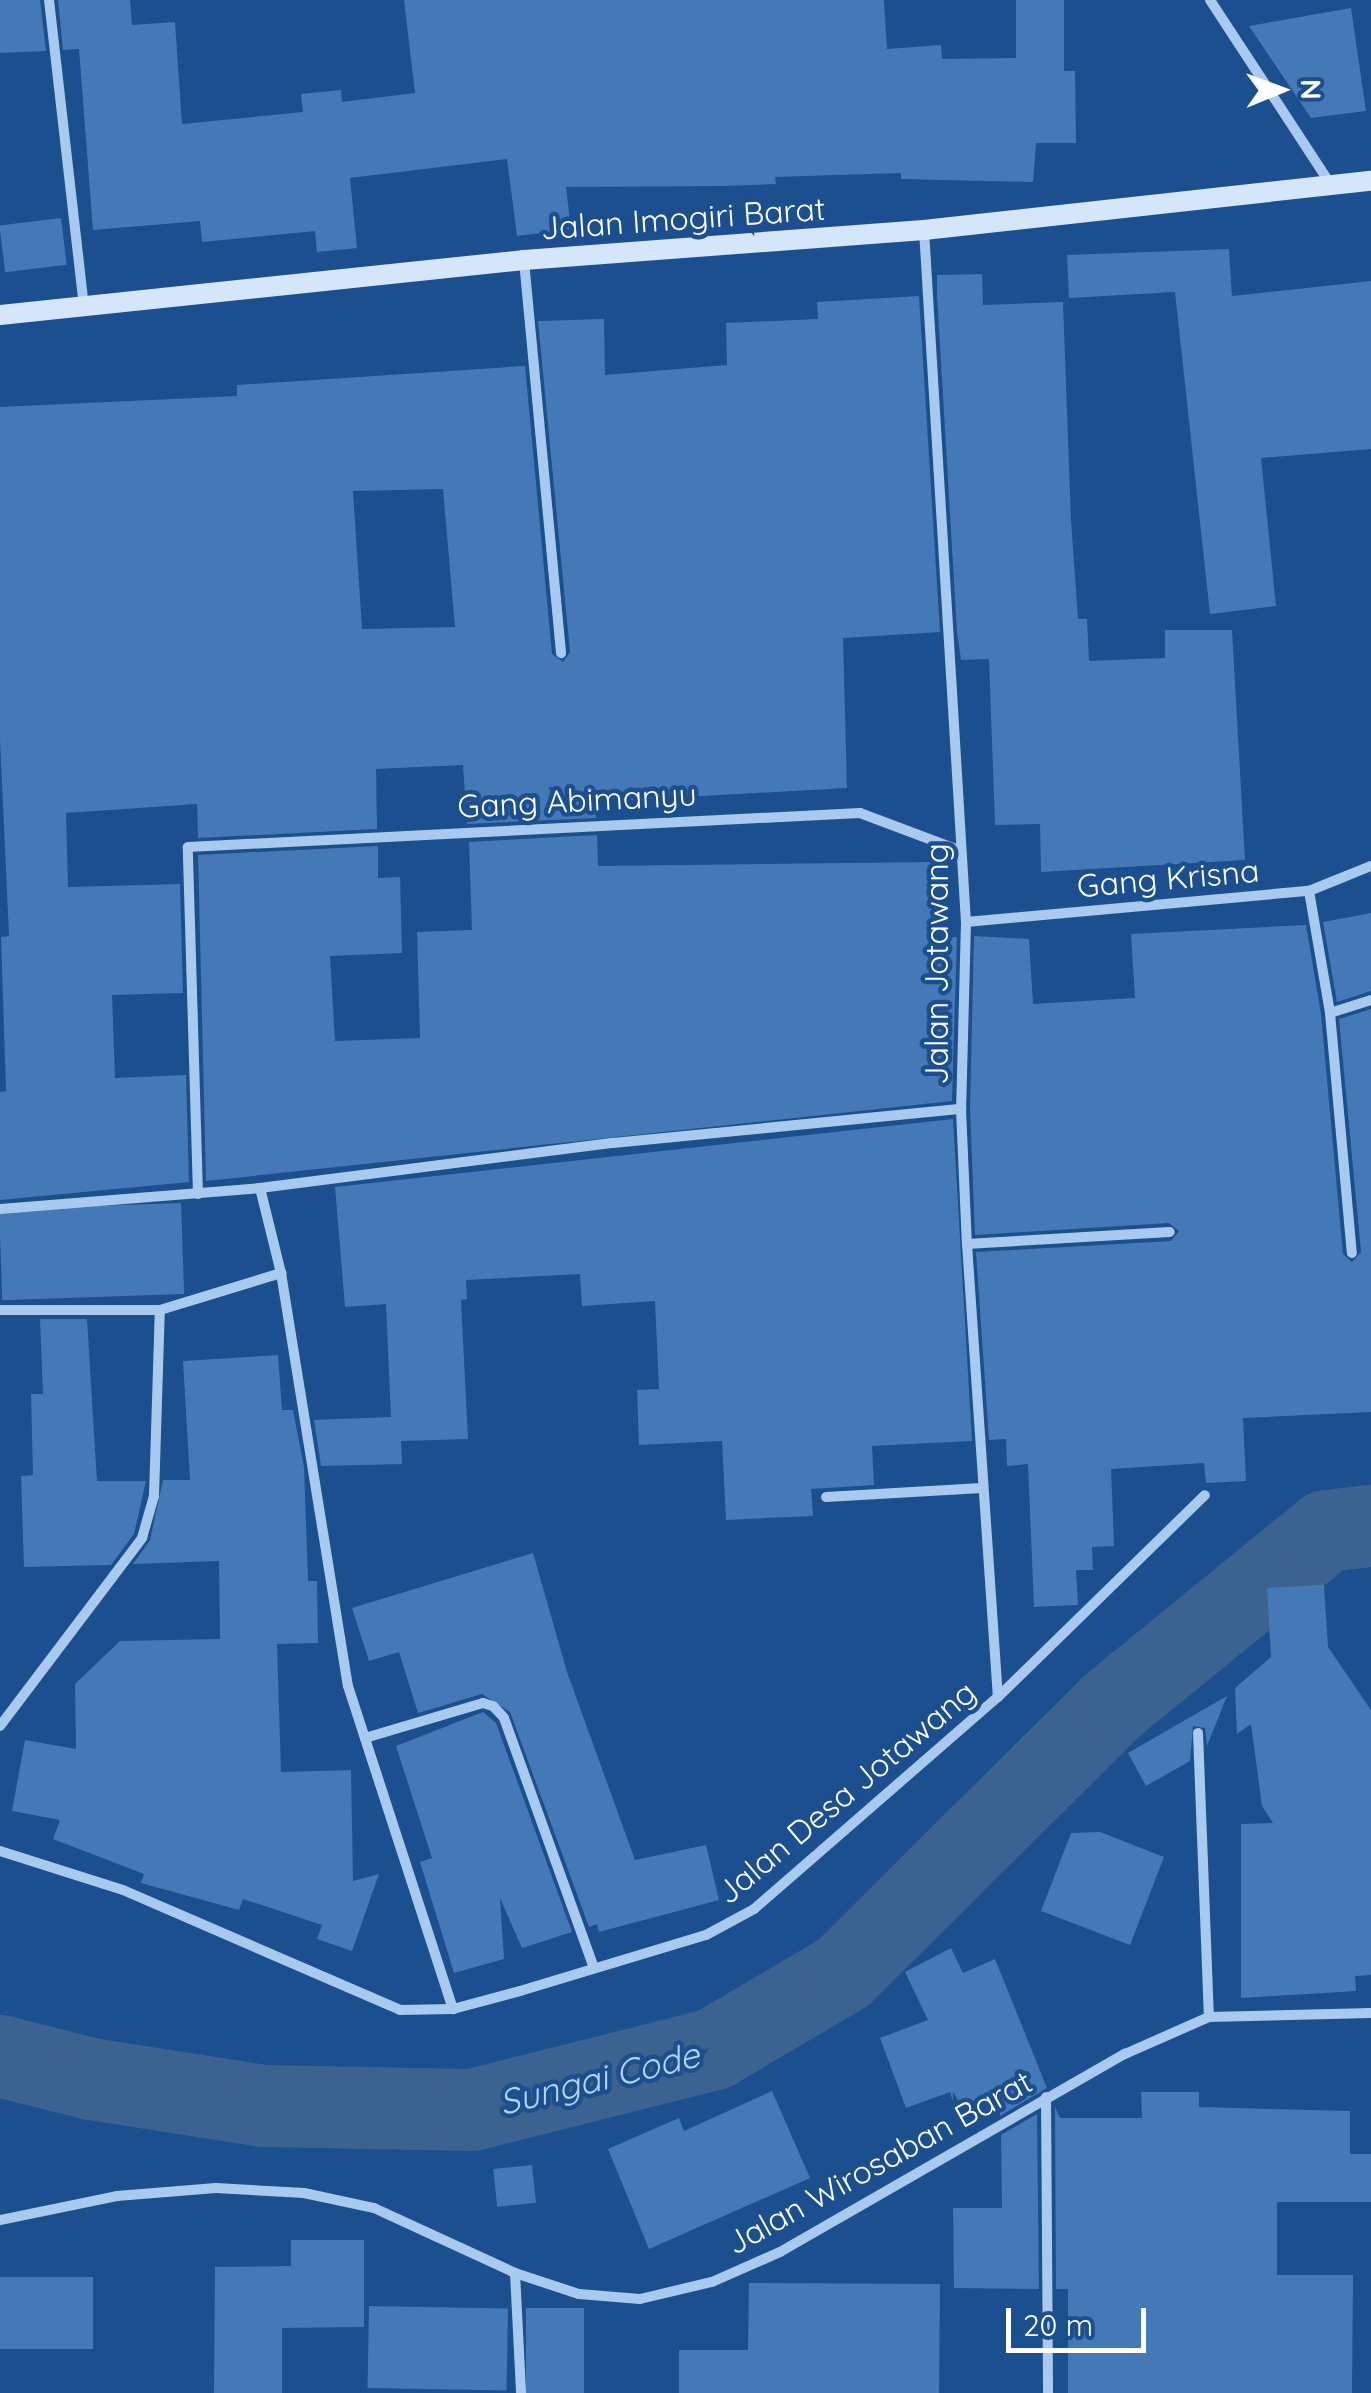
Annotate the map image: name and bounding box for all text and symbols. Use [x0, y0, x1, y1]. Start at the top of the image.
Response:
north arrow [1231, 40, 1331, 140]
text: N [1294, 79, 1329, 100]
street label: Jalan Imogiri Barat [539, 189, 827, 247]
street label: Gang Abimanyu [456, 775, 698, 825]
street label: Jalan Jotawang [917, 843, 955, 1085]
street label: Gang Krisna [1075, 851, 1261, 905]
street label: Jalan Desa Jotawang [709, 1672, 983, 1912]
water label: Sungai Code [495, 2033, 703, 2123]
street label: Jalan Wirosaban Barat [719, 2062, 1039, 2262]
scale bar [1011, 2288, 1151, 2350]
text: 20 m [1023, 2306, 1093, 2344]

